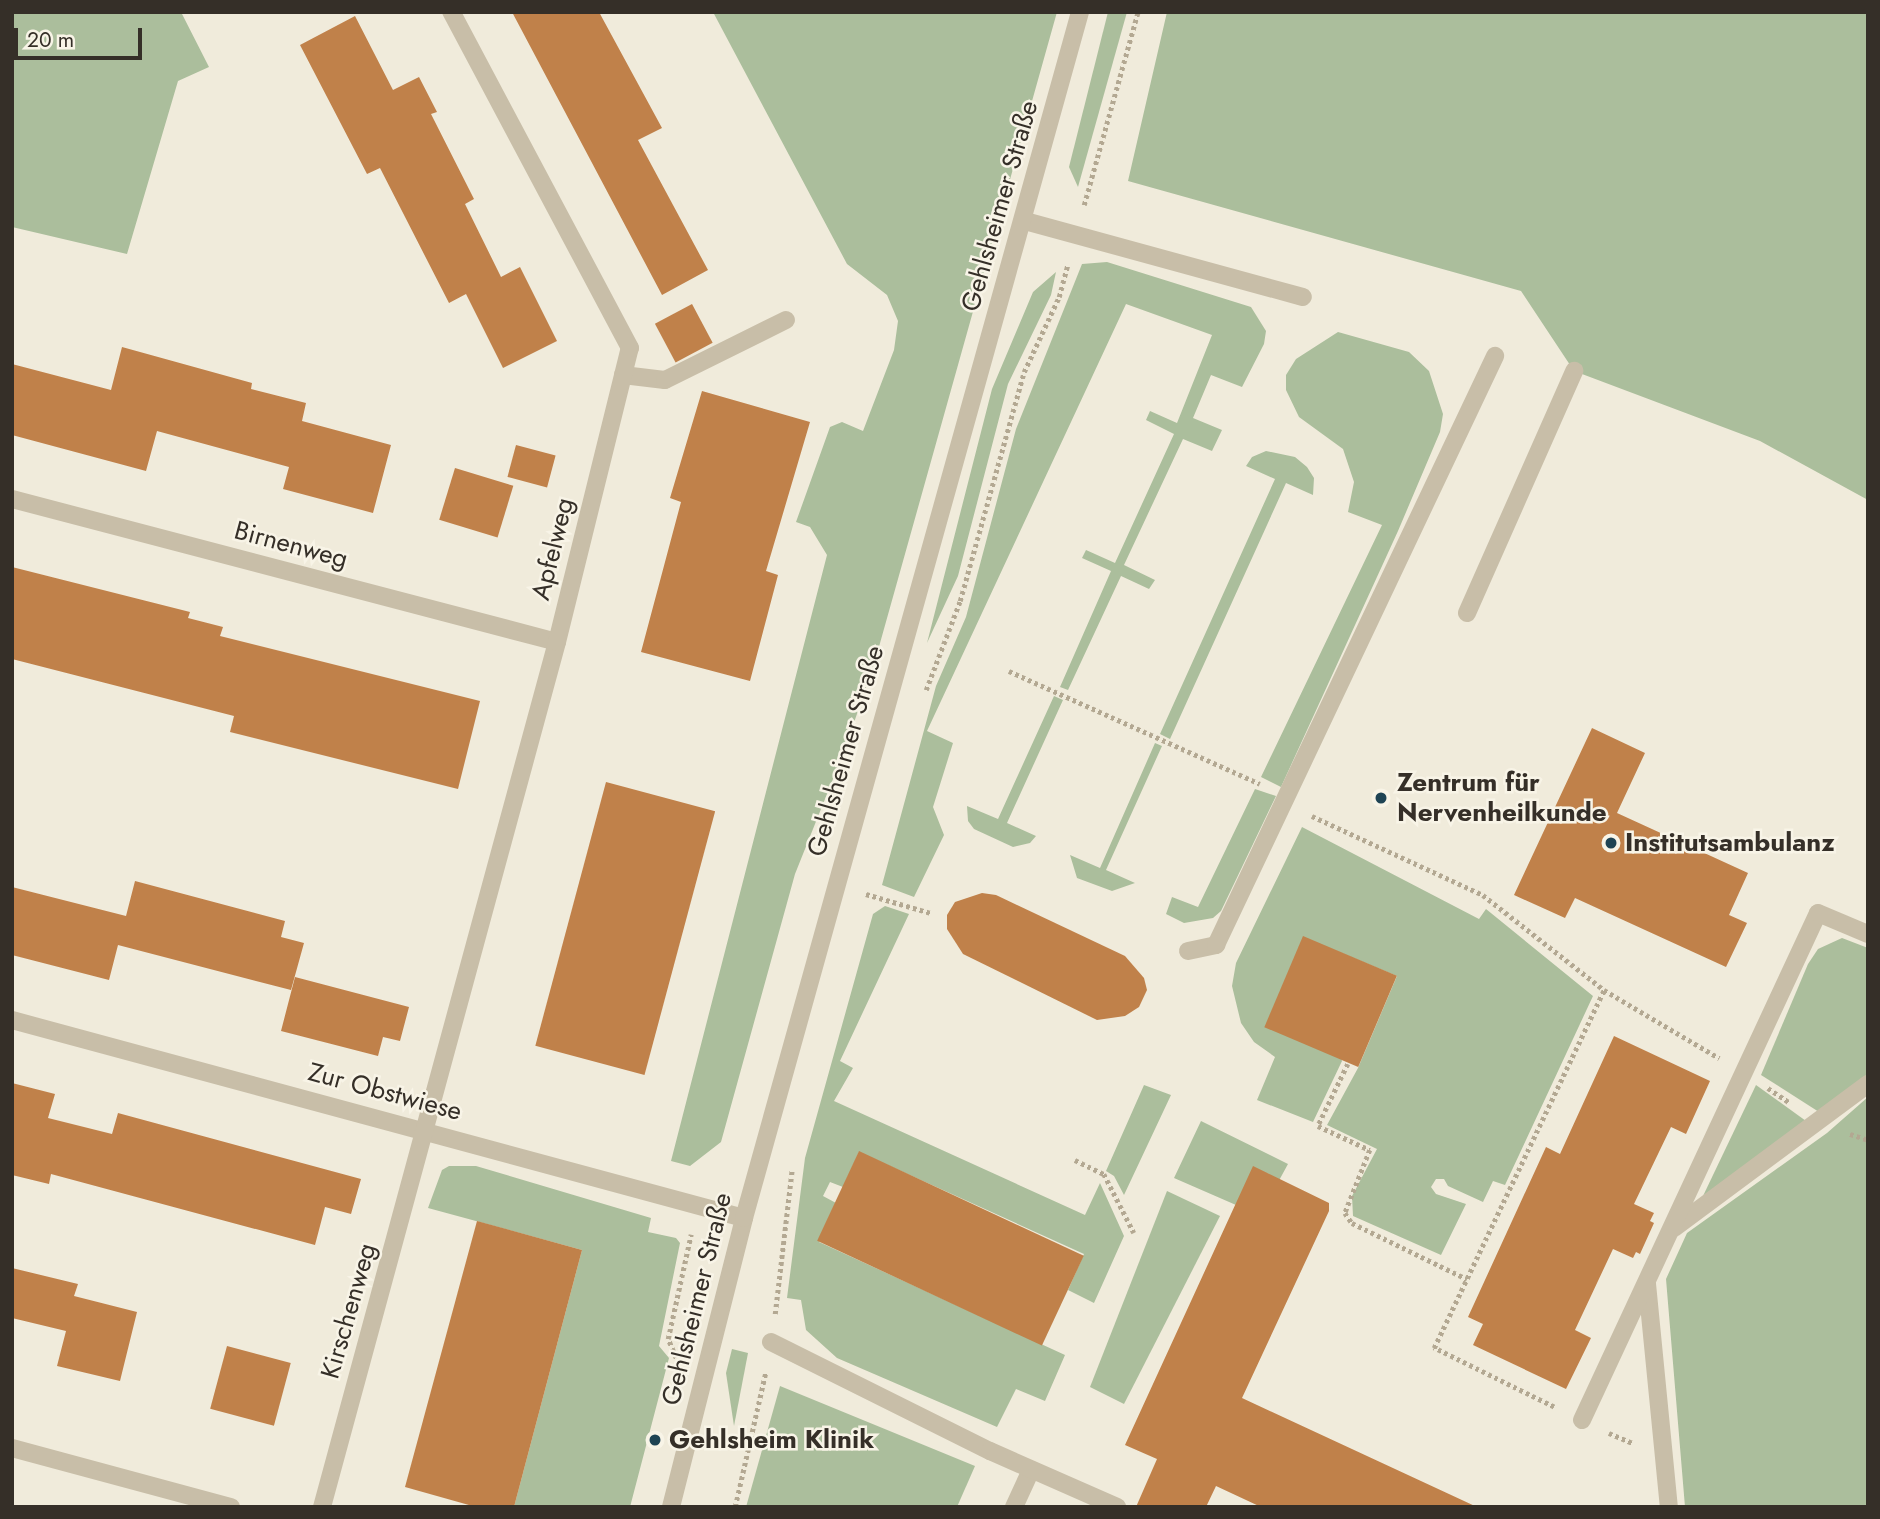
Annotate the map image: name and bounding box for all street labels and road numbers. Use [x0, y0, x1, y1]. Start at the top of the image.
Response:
street label: Gehlsheimer Straße [955, 97, 1045, 315]
street label: Apfelweg [525, 495, 581, 603]
street label: Birnenweg [231, 515, 351, 575]
street label: Gehlsheimer Straße [801, 642, 891, 860]
street label: Zur Obstwiese [305, 1057, 465, 1127]
street label: Gehlsheimer Straße [656, 1190, 738, 1408]
street label: Kirschenweg [315, 1240, 383, 1382]

